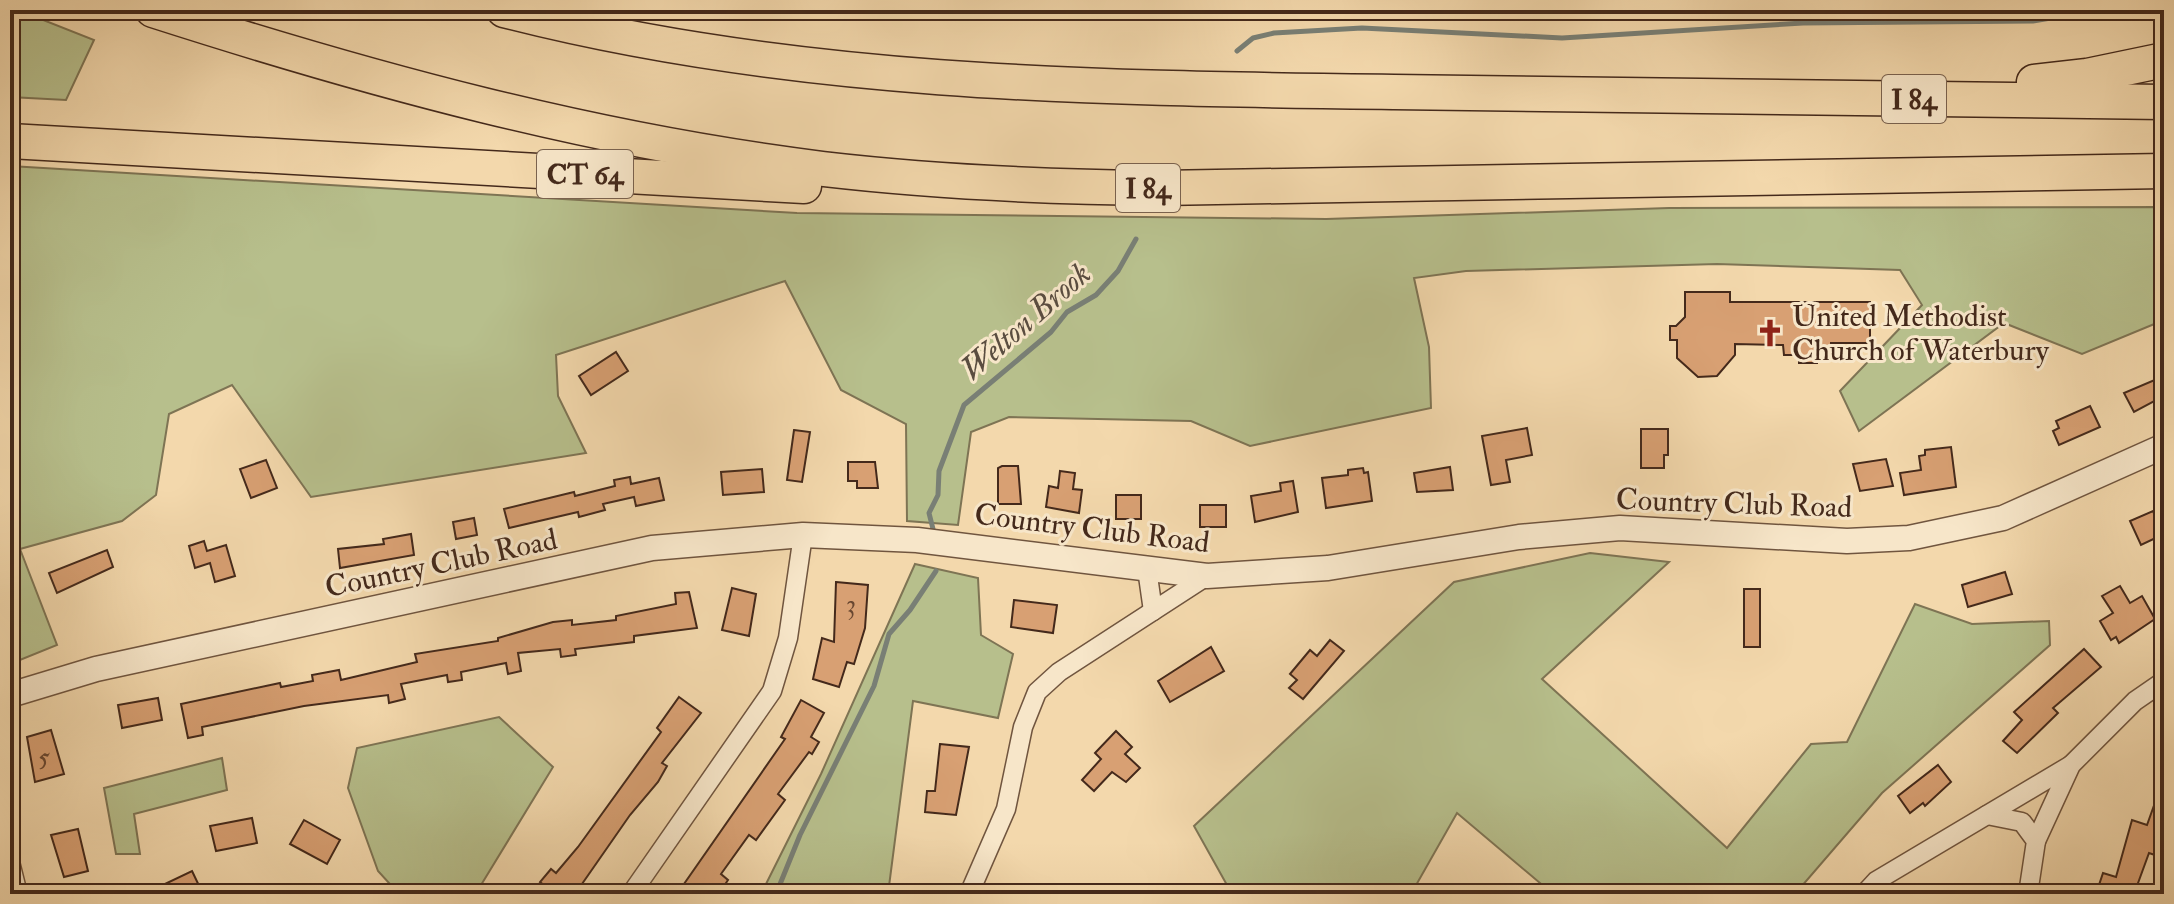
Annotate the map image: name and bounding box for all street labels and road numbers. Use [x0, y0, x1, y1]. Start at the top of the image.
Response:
road number: I 84 [1882, 75, 1946, 123]
road number: CT 64 [537, 150, 633, 198]
road number: I 84 [1116, 164, 1180, 212]
street label: Country Club Road [1615, 481, 1853, 526]
street label: Country Club Road [972, 496, 1212, 561]
street label: Country Club Road [322, 521, 561, 606]

